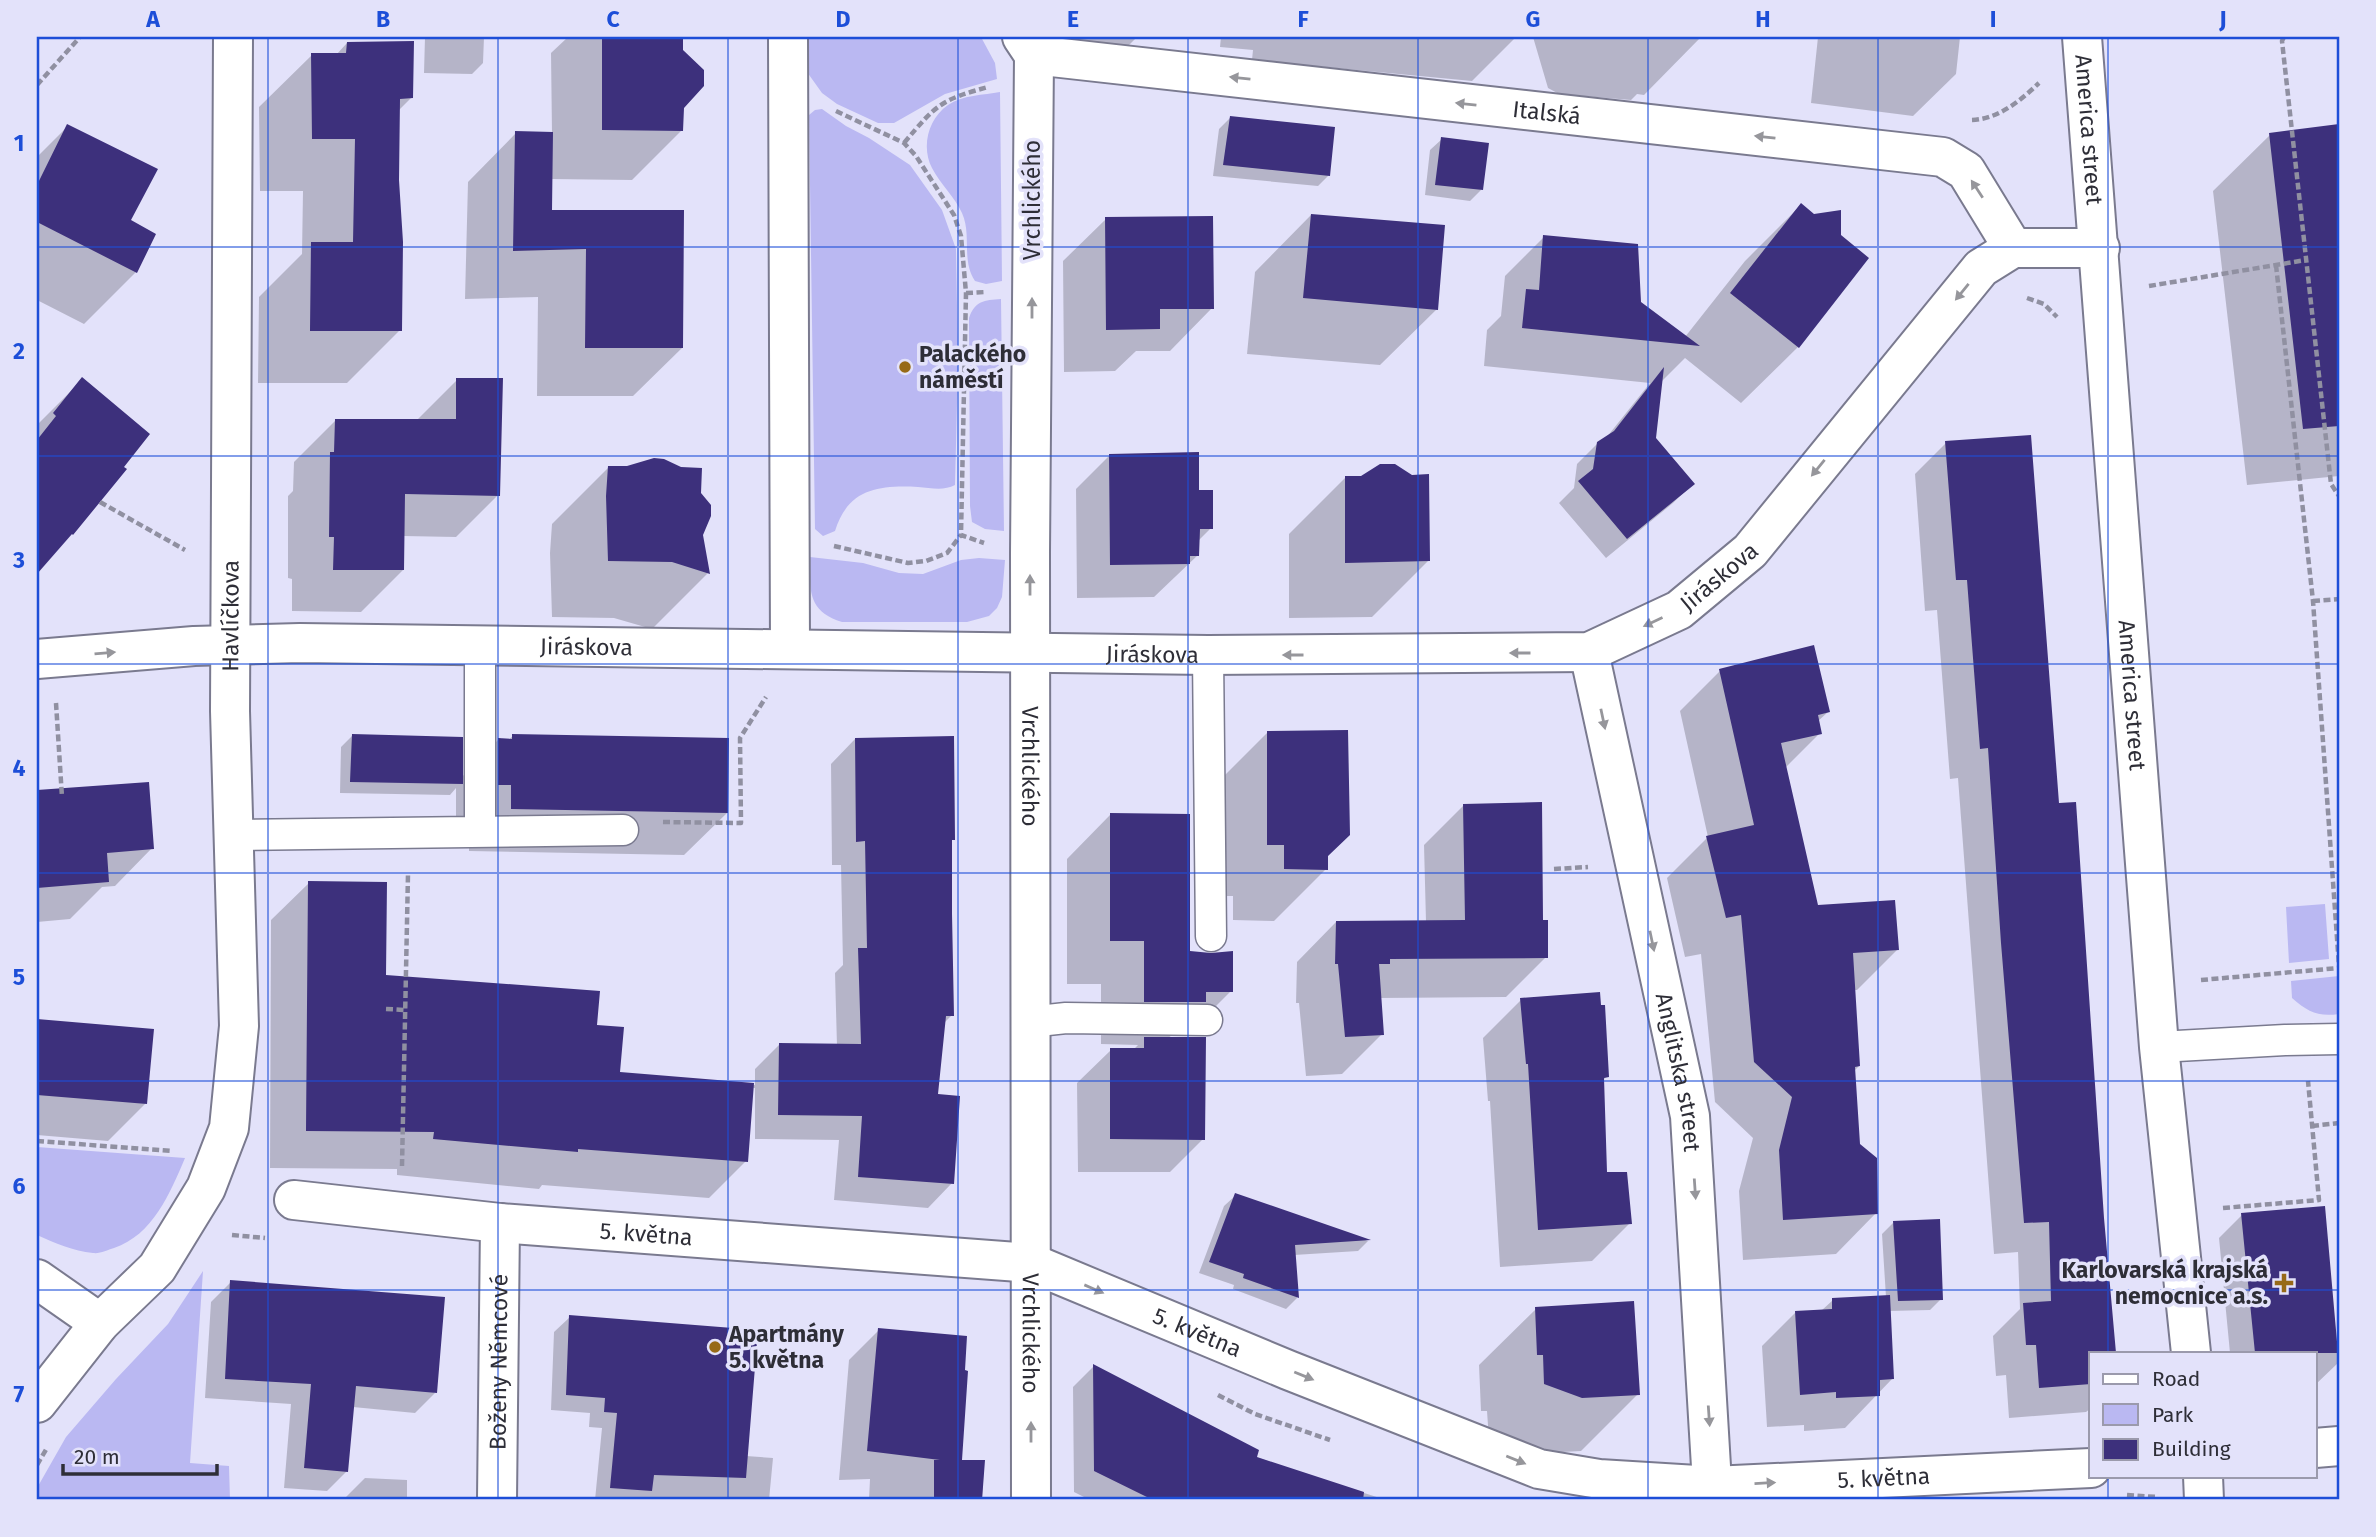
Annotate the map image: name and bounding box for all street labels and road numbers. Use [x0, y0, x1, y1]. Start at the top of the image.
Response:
street label: America street [2069, 53, 2109, 207]
street label: Italská [1511, 95, 1582, 130]
street label: Vrchlického [1018, 140, 1046, 260]
street label: Jiráskova [1674, 536, 1764, 617]
street label: Havlíčkova [216, 560, 245, 672]
street label: America street [2112, 619, 2152, 772]
street label: Jiráskova [540, 632, 633, 661]
street label: Jiráskova [1106, 640, 1199, 669]
street label: Vrchlického [1016, 706, 1044, 827]
street label: Anglitska street [1650, 990, 1706, 1153]
street label: 5. května [599, 1217, 694, 1251]
street label: Vrchlického [1017, 1273, 1045, 1394]
street label: Boženy Němcové [484, 1274, 513, 1450]
street label: 5. května [1149, 1301, 1246, 1363]
street label: 5. května [1837, 1462, 1931, 1494]

